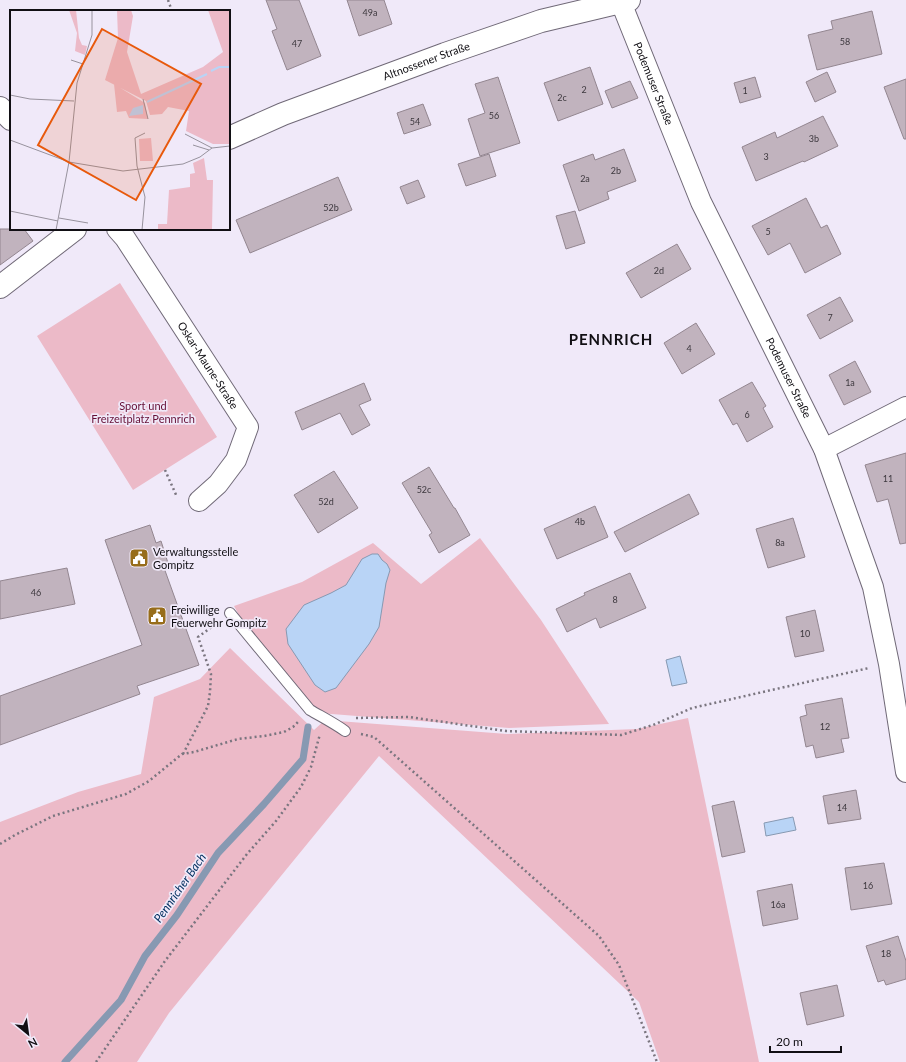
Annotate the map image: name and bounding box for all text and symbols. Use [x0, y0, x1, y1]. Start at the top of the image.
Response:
house number: 49a [363, 7, 377, 18]
inset map [10, 10, 230, 230]
house number: 58 [840, 36, 850, 47]
house number: 47 [292, 38, 302, 49]
street label: Altnossener Straße [381, 39, 472, 82]
street label: Podemuser Straße [632, 40, 676, 127]
house number: 2 [581, 84, 587, 95]
house number: 1 [742, 85, 748, 96]
house number: 2c [557, 92, 567, 103]
house number: 56 [489, 110, 499, 121]
house number: 54 [410, 116, 420, 127]
house number: 3b [809, 133, 819, 144]
house number: 3 [763, 151, 769, 162]
house number: 2b [611, 165, 621, 176]
house number: 2a [580, 173, 590, 184]
house number: 52b [323, 202, 339, 213]
house number: 5 [765, 226, 771, 237]
house number: 2d [654, 265, 664, 276]
house number: 7 [827, 312, 833, 323]
street label: Oskar-Maune-Straße [175, 319, 242, 411]
district label: PENNRICH [569, 330, 653, 348]
street label: Podemuser Straße [763, 335, 815, 420]
house number: 4 [686, 343, 692, 354]
house number: 1a [845, 377, 855, 388]
park label: Sport und Freizeitplatz Pennrich [91, 399, 195, 425]
house number: 6 [744, 409, 750, 420]
house number: 11 [883, 473, 893, 484]
house number: 52c [417, 484, 432, 495]
house number: 52d [318, 496, 334, 507]
house number: 4b [575, 516, 585, 527]
house number: 8a [775, 537, 785, 548]
place label: Verwaltungsstelle Gompitz [153, 545, 238, 571]
public building icon: Verwaltungsstelle Gompitz [128, 547, 150, 569]
house number: 46 [31, 587, 41, 598]
house number: 8 [612, 594, 618, 605]
place label: Freiwillige Feuerwehr Gompitz [171, 603, 267, 629]
public building icon: Freiwillige Feuerwehr Gompitz [146, 605, 168, 627]
house number: 10 [800, 628, 810, 639]
house number: 12 [820, 721, 830, 732]
house number: 14 [837, 802, 847, 813]
water label: Pennricher Bach [150, 850, 209, 925]
house number: 16 [863, 880, 873, 891]
house number: 16a [771, 899, 785, 910]
house number: 18 [881, 948, 891, 959]
north arrow [8, 1014, 48, 1054]
scale bar [770, 1028, 841, 1054]
text: 20 m [776, 1034, 803, 1049]
text: N [26, 1035, 40, 1051]

